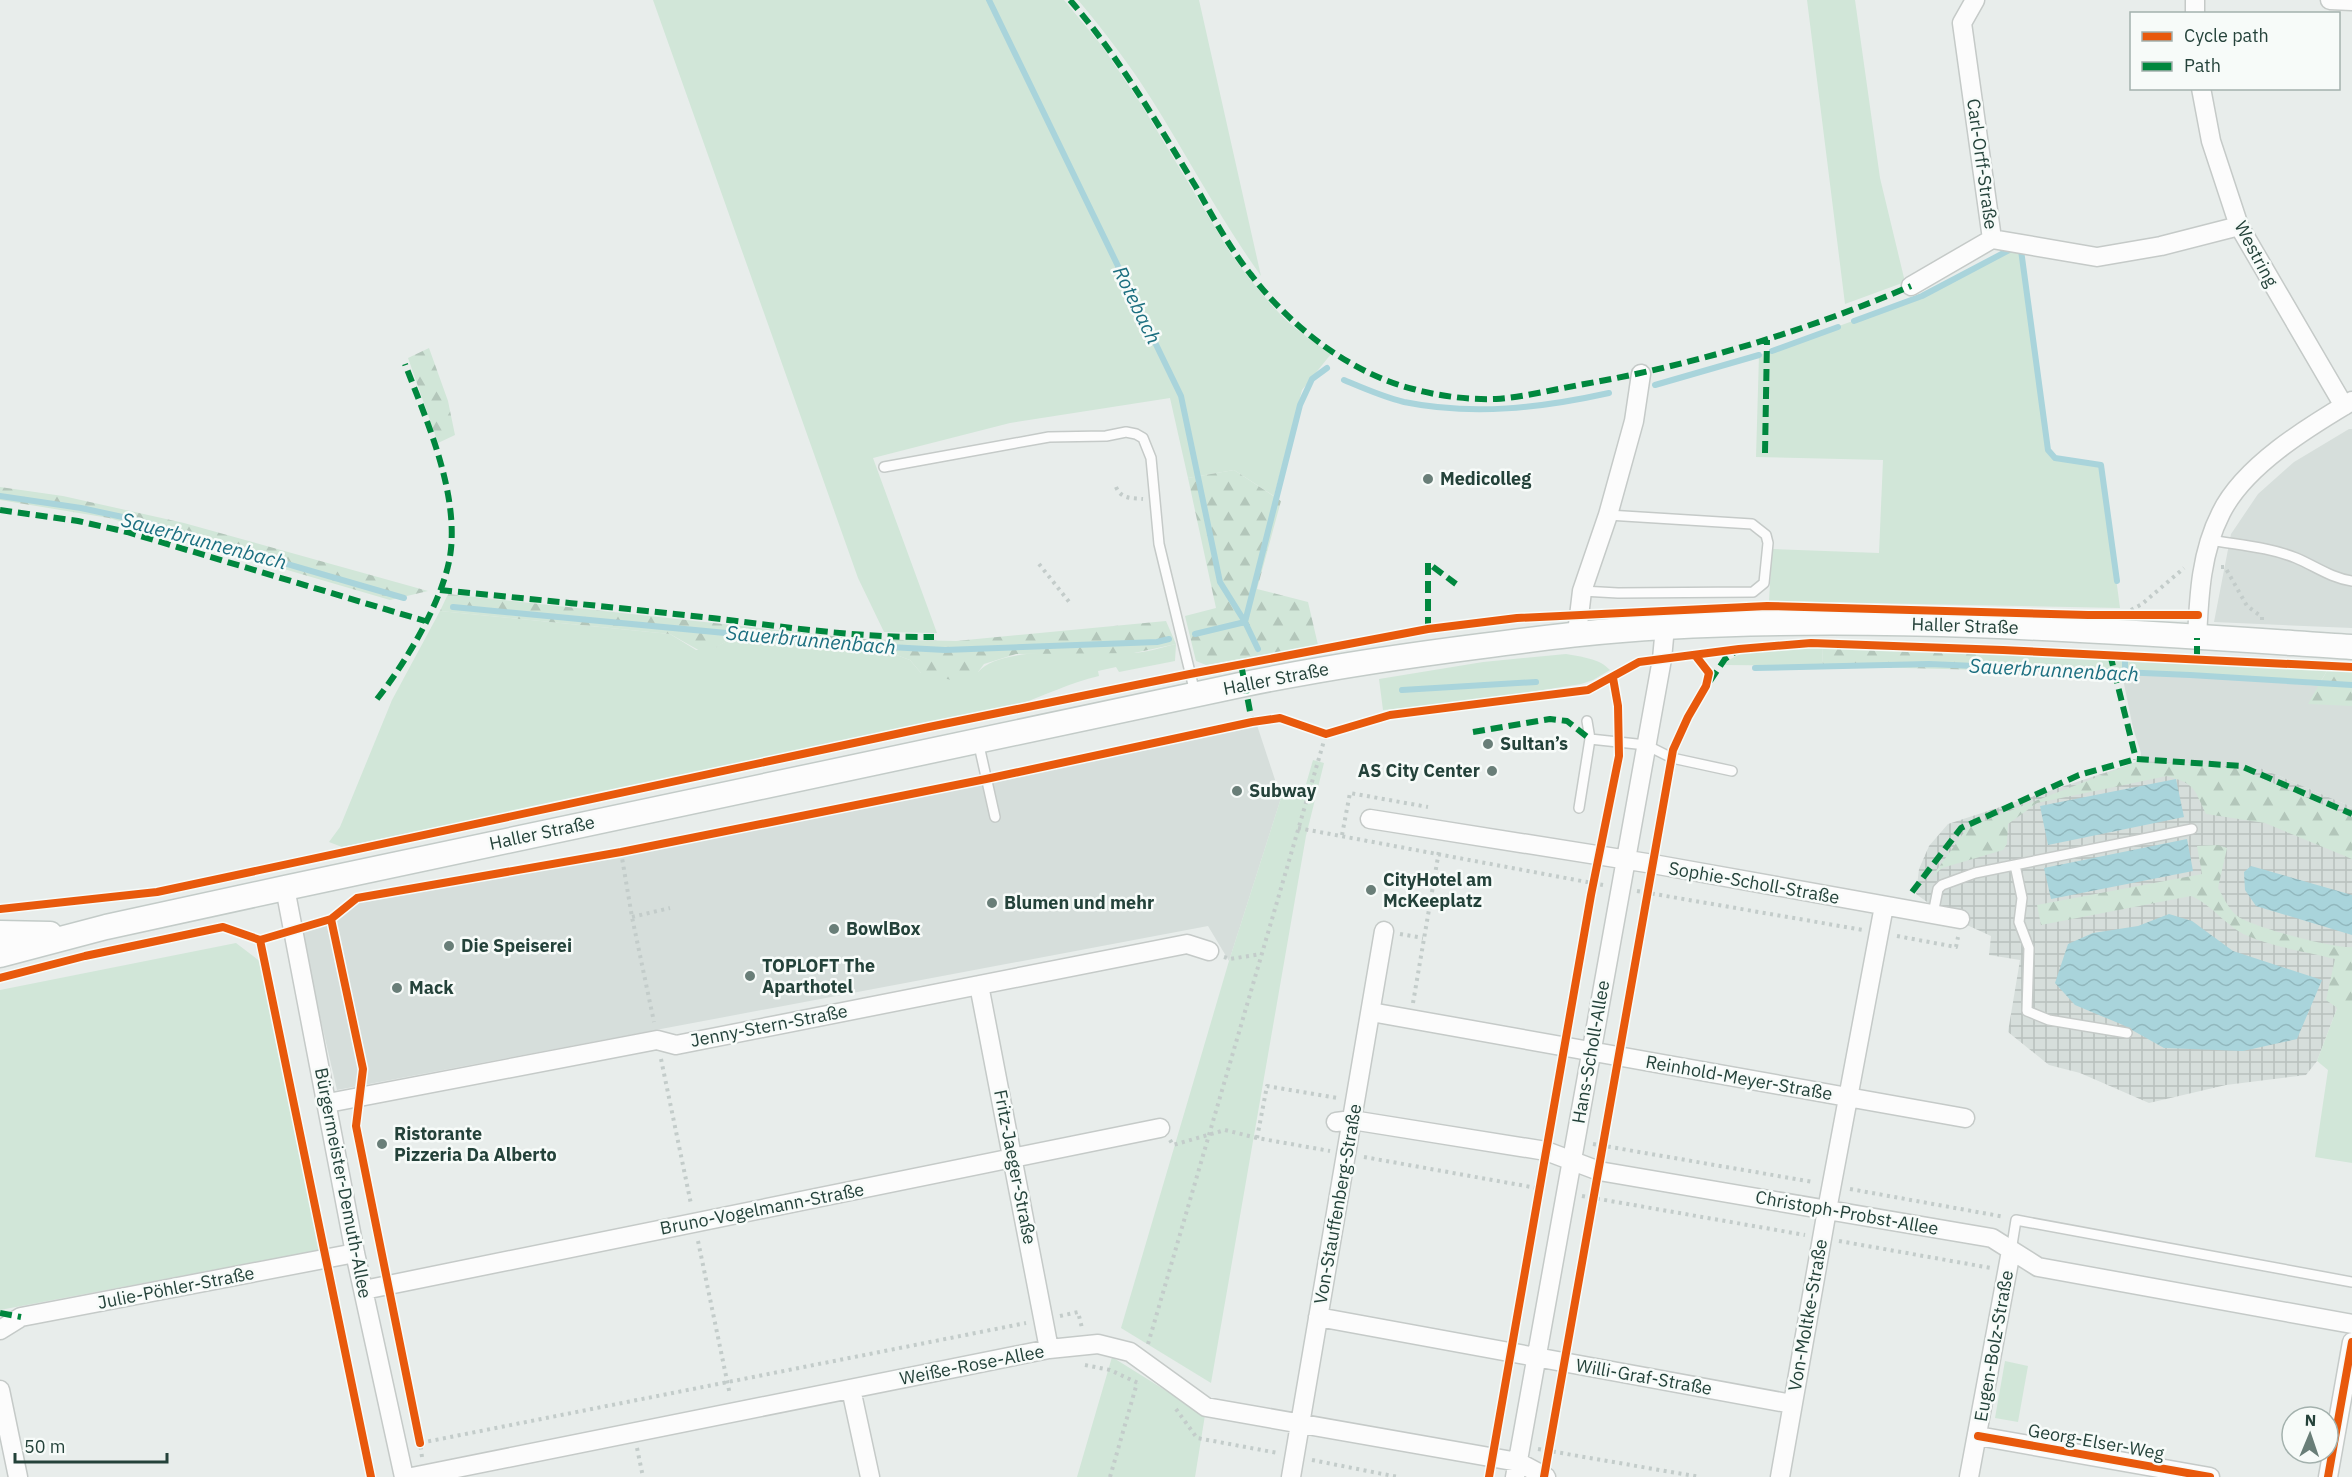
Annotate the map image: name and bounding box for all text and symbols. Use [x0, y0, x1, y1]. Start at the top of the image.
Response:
legend [2130, 12, 2340, 90]
text: Cycle path [2184, 24, 2269, 47]
text: Path [2184, 54, 2221, 77]
street label: Carl-Orff-Straße [1962, 97, 2003, 231]
street label: Westring [2230, 217, 2284, 291]
water label: Rotebach [1107, 261, 1168, 348]
place label: Medicolleg [1440, 467, 1531, 490]
marker: Medicolleg [1421, 472, 1435, 486]
water label: Sauerbrunnenbach [118, 505, 290, 576]
street label: Haller Straße [1911, 612, 2019, 639]
water label: Sauerbrunnenbach [725, 619, 897, 660]
water label: Sauerbrunnenbach [1968, 652, 2140, 687]
street label: Haller Straße [1221, 657, 1331, 700]
place label: Sultan’s [1500, 732, 1568, 755]
marker: Sultan’s [1481, 737, 1495, 751]
place label: AS City Center [1358, 759, 1480, 782]
marker: AS City Center [1485, 764, 1499, 778]
place label: Subway [1249, 779, 1317, 802]
marker: Subway [1230, 784, 1244, 798]
street label: Haller Straße [487, 810, 597, 855]
street label: Sophie-Scholl-Straße [1667, 856, 1841, 909]
place label: CityHotel am McKeeplatz [1383, 868, 1492, 912]
marker: CityHotel am McKeeplatz [1364, 883, 1378, 897]
place label: Blumen und mehr [1004, 891, 1154, 914]
marker: Blumen und mehr [985, 896, 999, 910]
place label: BowlBox [846, 917, 921, 940]
marker: BowlBox [827, 922, 841, 936]
place label: Die Speiserei [461, 934, 572, 957]
marker: Die Speiserei [442, 939, 456, 953]
place label: TOPLOFT The Aparthotel [762, 954, 875, 998]
marker: TOPLOFT The Aparthotel [743, 969, 757, 983]
place label: Mack [409, 976, 454, 999]
street label: Hans-Scholl-Allee [1567, 978, 1614, 1125]
marker: Mack [390, 981, 404, 995]
street label: Jenny-Stern-Straße [688, 999, 850, 1052]
street label: Reinhold-Meyer-Straße [1644, 1050, 1834, 1105]
street label: Bürgermeister-Demuth-Allee [310, 1066, 377, 1300]
street label: Fritz-Jaeger-Straße [989, 1088, 1042, 1246]
street label: Von-Stauffenberg-Straße [1309, 1102, 1366, 1306]
place label: Ristorante Pizzeria Da Alberto [394, 1122, 557, 1166]
marker: Ristorante Pizzeria Da Alberto [375, 1137, 389, 1151]
street label: Bruno-Vogelmann-Straße [658, 1177, 866, 1240]
street label: Christoph-Probst-Allee [1754, 1185, 1941, 1240]
street label: Von-Moltke-Straße [1783, 1237, 1832, 1393]
street label: Julie-Pöhler-Straße [96, 1261, 256, 1314]
street label: Eugen-Bolz-Straße [1969, 1268, 2018, 1423]
street label: Weiße-Rose-Allee [898, 1339, 1046, 1390]
street label: Willi-Graf-Straße [1574, 1353, 1714, 1400]
north arrow [2280, 1405, 2340, 1465]
text: N [2304, 1410, 2317, 1430]
street label: Georg-Elser-Weg [2026, 1418, 2166, 1465]
scale bar [15, 1426, 166, 1464]
text: 50 m [24, 1435, 66, 1458]

